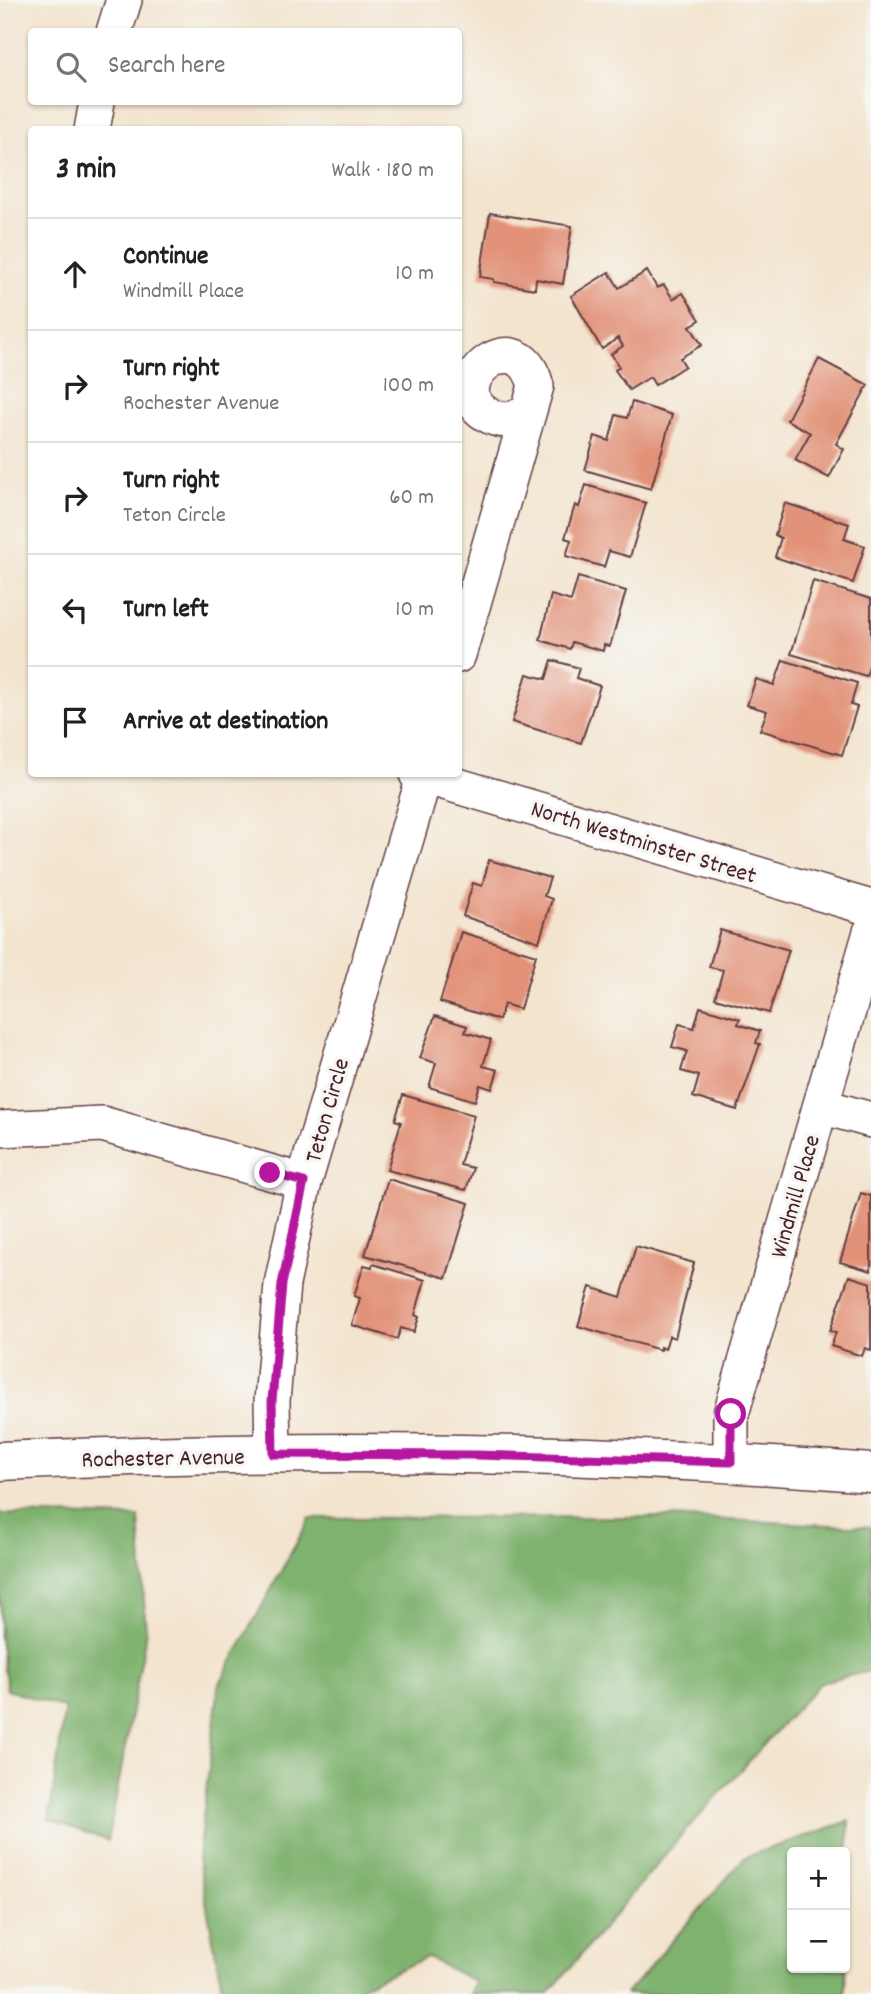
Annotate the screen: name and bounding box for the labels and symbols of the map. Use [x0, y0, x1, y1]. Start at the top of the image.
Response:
street label: North Westminster Street [526, 793, 760, 894]
street label: Teton Circle [298, 1055, 360, 1167]
street label: Windmill Place [763, 1131, 831, 1262]
route end [254, 1157, 285, 1188]
route start [715, 1398, 746, 1429]
street label: Rochester Avenue [81, 1442, 245, 1478]

